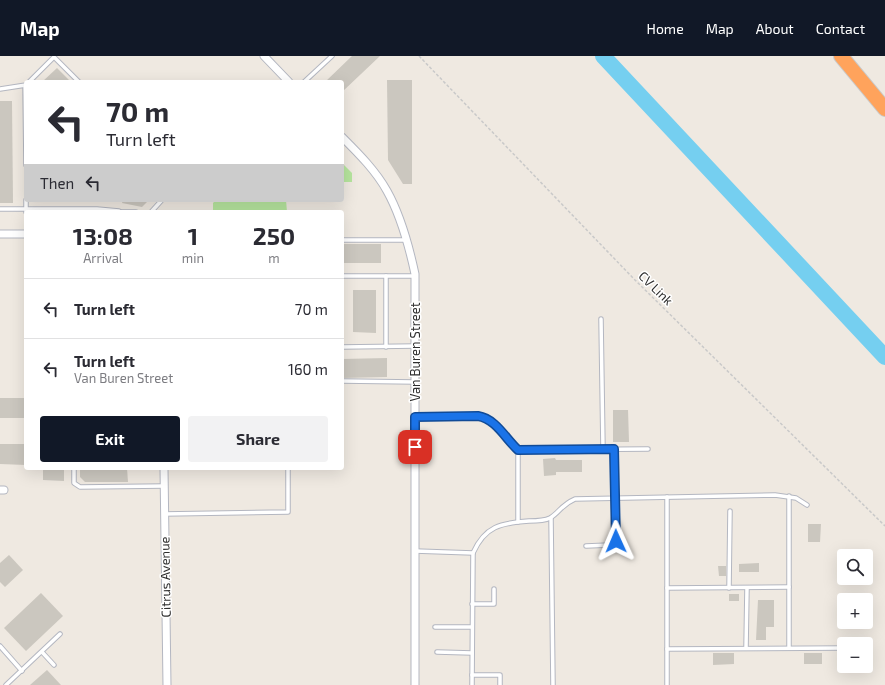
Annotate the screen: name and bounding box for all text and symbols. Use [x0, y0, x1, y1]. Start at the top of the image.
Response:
text: Map [20, 17, 60, 40]
text: Home [647, 20, 684, 37]
text: Map [706, 20, 734, 37]
text: About [756, 20, 794, 37]
text: Contact [816, 20, 865, 37]
text: 70 m [106, 94, 169, 128]
icon: left [40, 96, 92, 148]
text: Turn left [106, 128, 176, 150]
icon: left [82, 172, 104, 194]
text: Then [40, 174, 74, 192]
text: 13:08 [73, 221, 133, 250]
text: 1 [188, 221, 198, 250]
text: 250 [253, 221, 295, 250]
text: Arrival [83, 250, 123, 266]
text: min [182, 250, 204, 266]
text: m [268, 250, 280, 266]
street label: CV Link [635, 268, 677, 309]
icon: left [40, 298, 62, 320]
text: Turn left [74, 300, 135, 318]
text: 70 m [295, 300, 328, 318]
street label: Van Buren Street [407, 302, 423, 402]
text: Turn left [74, 352, 135, 370]
icon: left [40, 358, 62, 380]
text: 160 m [288, 360, 328, 378]
text: Van Buren Street [74, 370, 173, 386]
button: Exit [40, 416, 180, 462]
button: Share [188, 416, 328, 462]
pin [398, 430, 432, 464]
icon: arrive [404, 436, 426, 458]
position arrow [595, 520, 637, 562]
street label: Citrus Avenue [156, 536, 174, 618]
map controls [837, 549, 873, 673]
button: search [837, 549, 873, 585]
button: + [837, 593, 873, 629]
button: − [837, 637, 873, 673]

